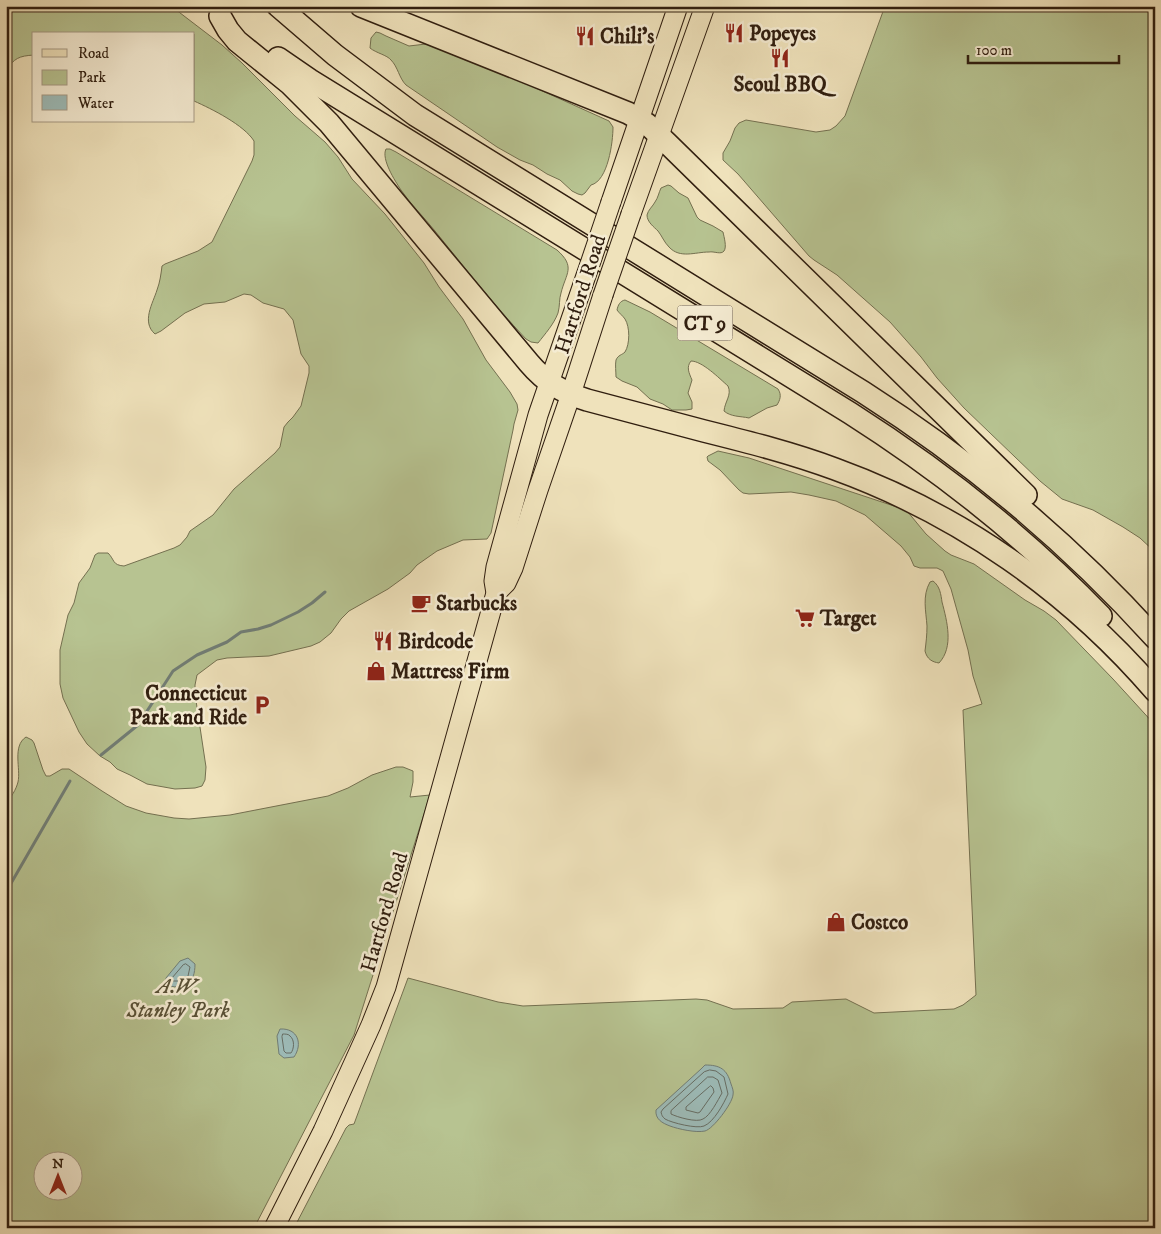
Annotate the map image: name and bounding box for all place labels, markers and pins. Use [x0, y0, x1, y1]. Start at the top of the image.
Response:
place label: Popeyes [749, 21, 816, 47]
restaurant icon: Popeyes [723, 22, 745, 44]
place label: Chili's [600, 24, 654, 50]
restaurant icon: Chili's [574, 25, 596, 47]
restaurant icon: Seoul BBQ [769, 47, 791, 69]
place label: Seoul BBQ [733, 72, 837, 98]
place label: Starbucks [436, 591, 517, 617]
cafe icon: Starbucks [410, 592, 432, 614]
place label: Target [819, 606, 877, 632]
supermarket icon: Target [794, 607, 816, 629]
place label: Birdcode [398, 629, 474, 655]
restaurant icon: Birdcode [372, 630, 394, 652]
place label: Mattress Firm [391, 659, 510, 685]
shop icon: Mattress Firm [365, 660, 387, 682]
place label: Connecticut Park and Ride [130, 681, 247, 731]
parking icon: Connecticut Park and Ride [251, 694, 273, 716]
place label: Costco [851, 910, 908, 936]
shop icon: Costco [825, 911, 847, 933]

